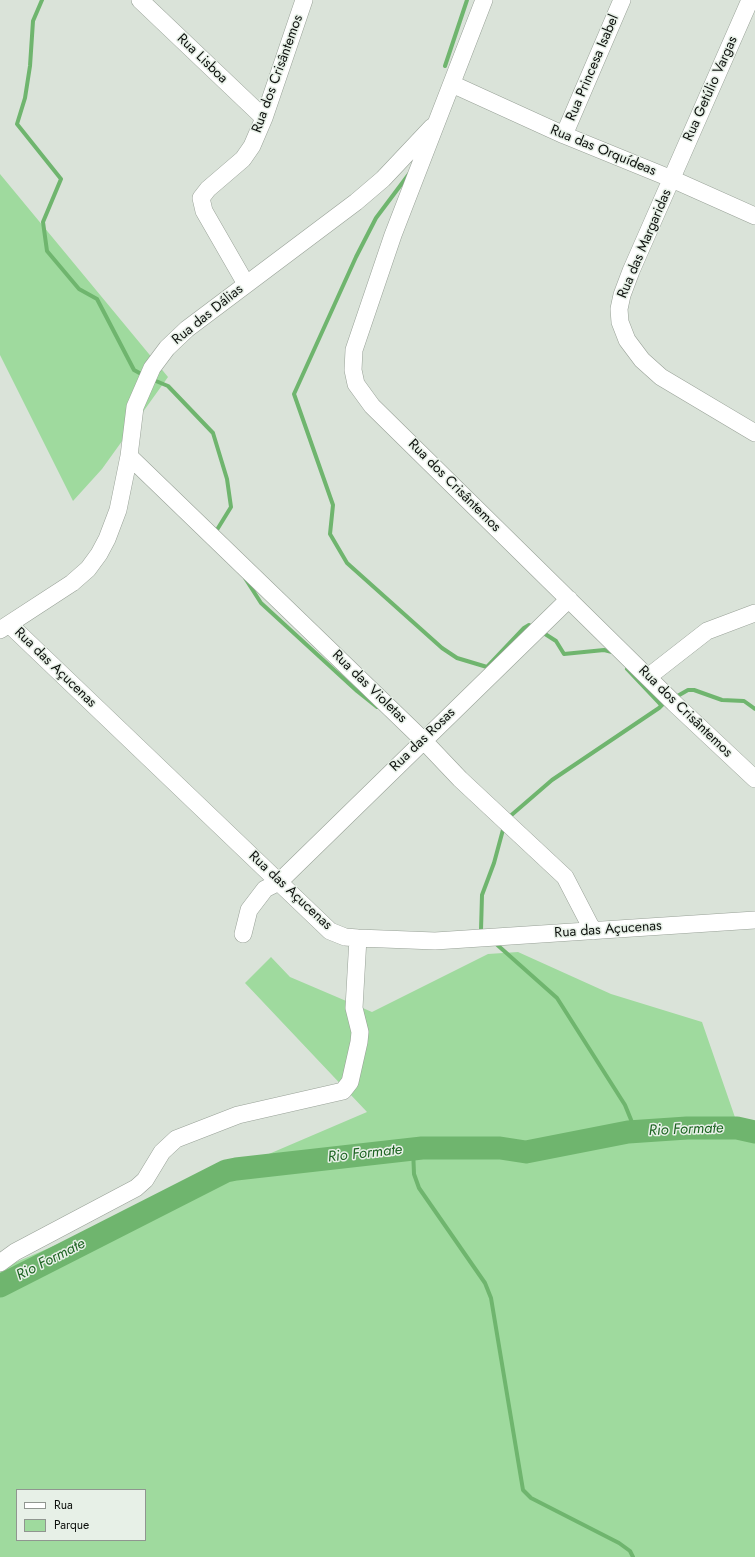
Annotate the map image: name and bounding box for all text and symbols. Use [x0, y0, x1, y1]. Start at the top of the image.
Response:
street label: Rua Princesa Isabel [563, 12, 623, 124]
street label: Rua dos Crisântemos [249, 13, 307, 135]
street label: Rua Lisboa [173, 31, 231, 87]
street label: Rua Getúlio Vargas [680, 34, 742, 144]
street label: Rua das Orquídeas [548, 122, 658, 180]
street label: Rua das Margaridas [614, 187, 676, 301]
street label: Rua das Dálias [169, 281, 247, 349]
street label: Rua dos Crisântemos [404, 436, 504, 536]
street label: Rua das Açucenas [10, 625, 100, 711]
street label: Rua das Violetas [328, 647, 410, 727]
street label: Rua dos Crisântemos [635, 663, 735, 761]
street label: Rua das Rosas [387, 705, 459, 775]
street label: Rua das Açucenas [245, 848, 335, 934]
street label: Rua das Açucenas [554, 918, 662, 942]
water label: Rio Formate [648, 1120, 724, 1140]
water label: Rio Formate [327, 1141, 403, 1167]
water label: Rio Formate [14, 1235, 88, 1285]
legend [16, 1489, 146, 1541]
text: Rua [54, 1496, 73, 1514]
text: Parque [54, 1516, 89, 1534]

